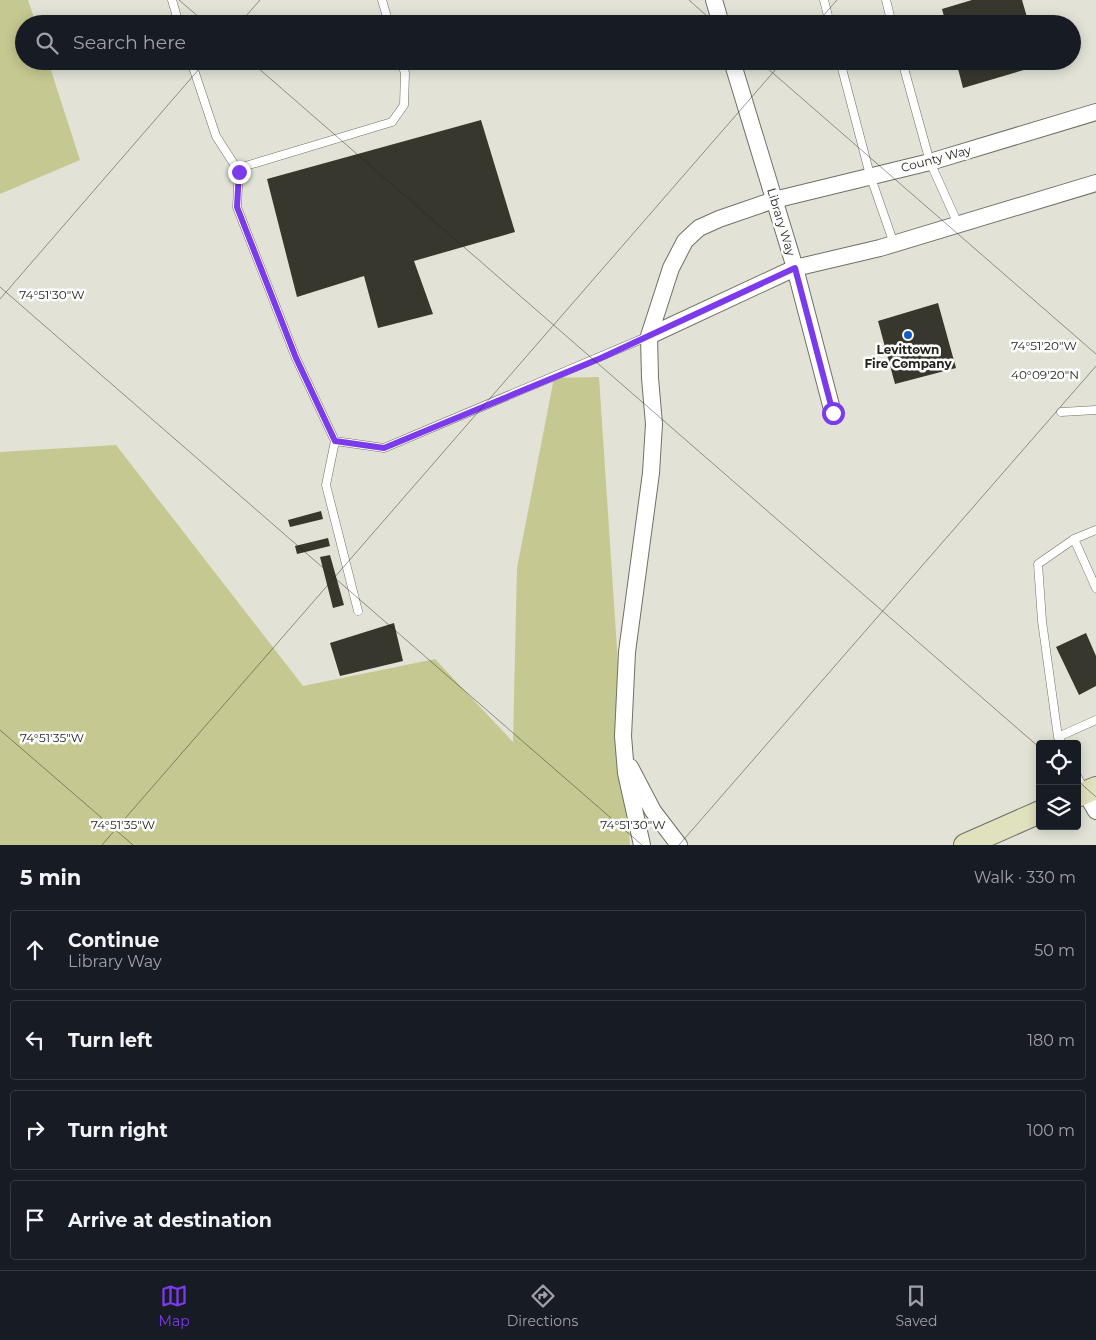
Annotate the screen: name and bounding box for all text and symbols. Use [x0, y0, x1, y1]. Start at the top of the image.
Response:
search box [15, 15, 1081, 70]
icon: search [33, 29, 61, 57]
text: Search here [73, 31, 186, 54]
street label: County Way [899, 142, 973, 175]
route end [228, 161, 251, 184]
street label: Library Way [764, 186, 799, 258]
text: 74°51'30"W [19, 287, 85, 302]
marker: Levittown Fire Company [902, 329, 914, 341]
text: 74°51'20"W [1011, 338, 1077, 353]
place label: Levittown Fire Company [864, 342, 952, 371]
text: 40°09'20"N [1011, 367, 1079, 382]
route start [822, 402, 845, 425]
text: 74°51'35"W [20, 730, 84, 745]
map controls [1036, 740, 1081, 830]
button: locate [1036, 740, 1081, 785]
button: layers [1036, 785, 1081, 830]
text: 74°51'35"W [91, 817, 155, 832]
text: 74°51'30"W [600, 817, 666, 832]
text: 5 min [20, 865, 81, 890]
text: Walk · 330 m [974, 868, 1076, 887]
text: Continue [68, 929, 159, 952]
icon: ahead [21, 936, 49, 964]
text: 50 m [1034, 941, 1075, 960]
text: Library Way [68, 952, 162, 971]
icon: left [21, 1026, 49, 1054]
text: Turn left [68, 1029, 153, 1052]
text: 180 m [1027, 1031, 1075, 1050]
icon: right [21, 1116, 49, 1144]
text: Turn right [68, 1119, 168, 1142]
text: 100 m [1027, 1121, 1075, 1140]
icon: arrive [21, 1206, 49, 1234]
text: Arrive at destination [68, 1209, 272, 1232]
tab: Map [159, 1282, 190, 1330]
tab: Directions [507, 1282, 578, 1330]
tab: Saved [895, 1282, 937, 1330]

